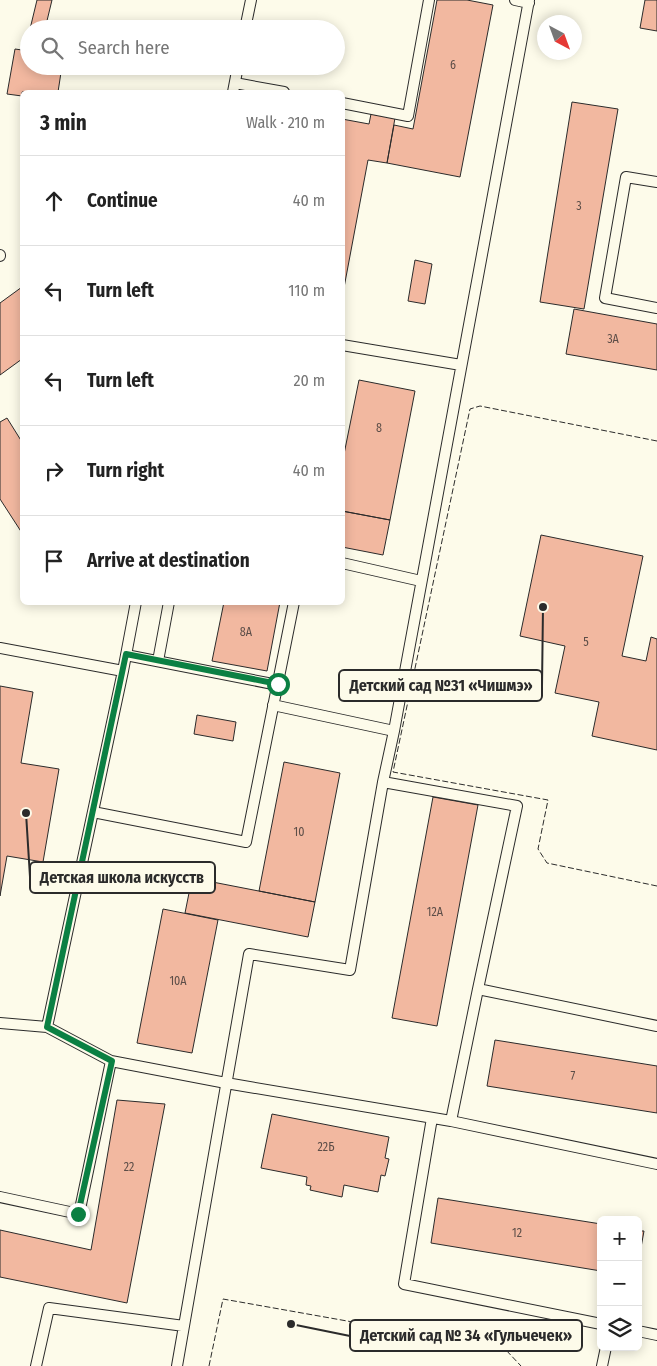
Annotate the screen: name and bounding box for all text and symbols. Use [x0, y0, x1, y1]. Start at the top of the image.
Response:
north arrow [537, 15, 582, 60]
search box [20, 20, 345, 75]
icon: search [38, 34, 66, 62]
text: Search here [78, 36, 170, 59]
house number: 6 [450, 58, 456, 72]
text: 3 min [40, 110, 87, 136]
text: Walk · 210 m [246, 113, 325, 132]
icon: ahead [40, 187, 68, 215]
text: Continue [87, 189, 158, 212]
text: 40 m [293, 191, 325, 210]
house number: 3 [576, 199, 582, 213]
icon: left [40, 277, 68, 305]
text: Turn left [87, 279, 154, 302]
text: 110 m [288, 281, 325, 300]
house number: 3А [607, 332, 620, 346]
icon: left [40, 367, 68, 395]
text: Turn left [87, 369, 154, 392]
text: 20 m [294, 371, 325, 390]
house number: 8 [376, 421, 382, 435]
icon: right [40, 457, 68, 485]
text: Turn right [87, 459, 164, 482]
text: 40 m [293, 461, 325, 480]
icon: arrive [40, 547, 68, 575]
text: Arrive at destination [87, 549, 250, 572]
house number: 8А [240, 625, 253, 639]
house number: 5 [583, 635, 589, 649]
callout: Детский сад №31 «Чишмэ» [339, 670, 542, 701]
route start [267, 673, 290, 696]
text: Детский сад №31 «Чишмэ» [348, 676, 533, 695]
house number: 10 [294, 825, 304, 839]
callout: Детская школа искусств [30, 862, 215, 893]
text: Детская школа искусств [39, 868, 204, 887]
house number: 12А [427, 905, 444, 919]
house number: 10А [169, 974, 187, 988]
house number: 7 [571, 1069, 576, 1083]
house number: 22Б [318, 1140, 334, 1154]
house number: 22 [124, 1160, 134, 1174]
route end [67, 1203, 90, 1226]
map controls [597, 1216, 642, 1351]
button: + [597, 1216, 642, 1261]
house number: 12 [512, 1226, 522, 1240]
button: − [597, 1261, 642, 1306]
button: layers [597, 1306, 642, 1351]
callout: Детский сад № 34 «Гульчечек» [350, 1320, 582, 1351]
text: Детский сад № 34 «Гульчечек» [359, 1326, 572, 1345]

